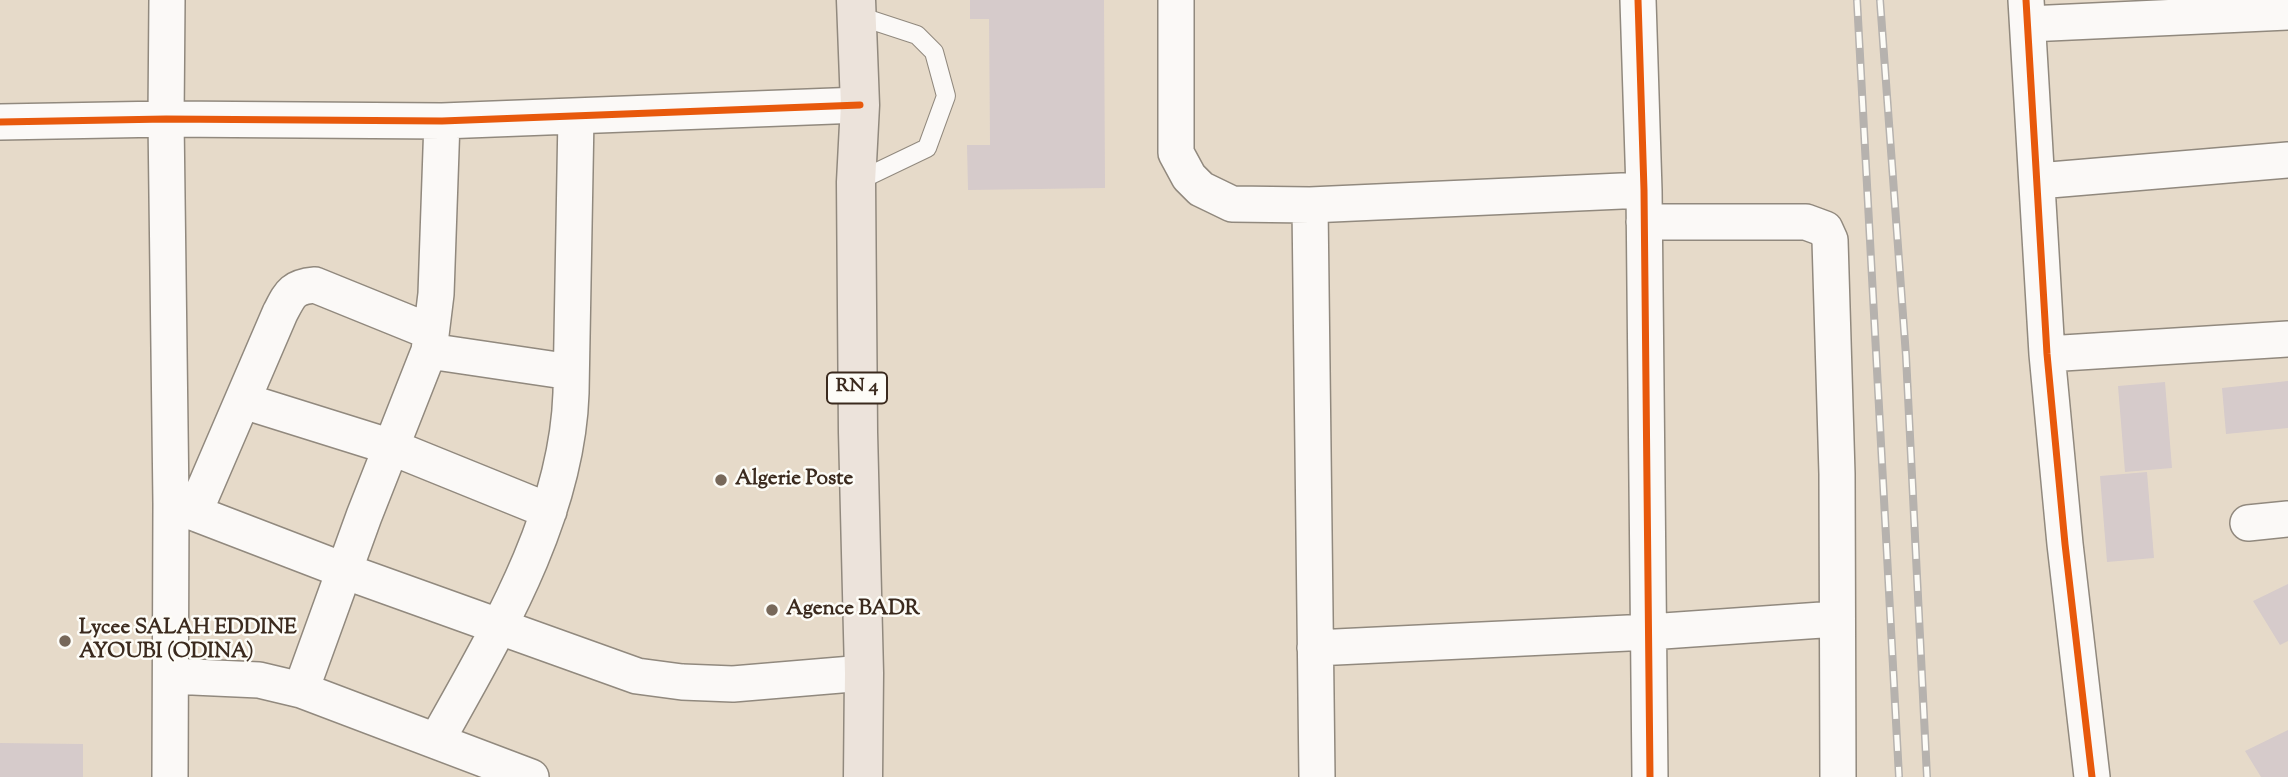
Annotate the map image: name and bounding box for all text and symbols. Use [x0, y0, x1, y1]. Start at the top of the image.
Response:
road number: RN 4 [827, 372, 887, 404]
place label: Algerie Poste [735, 467, 853, 493]
marker: Algerie Poste [713, 472, 729, 488]
place label: Agence BADR [786, 597, 920, 623]
marker: Agence BADR [764, 602, 780, 618]
place label: Lycee SALAH EDDINE AYOUBI (ODINA) [79, 616, 297, 666]
marker: Lycee SALAH EDDINE AYOUBI (ODINA) [57, 633, 73, 649]

